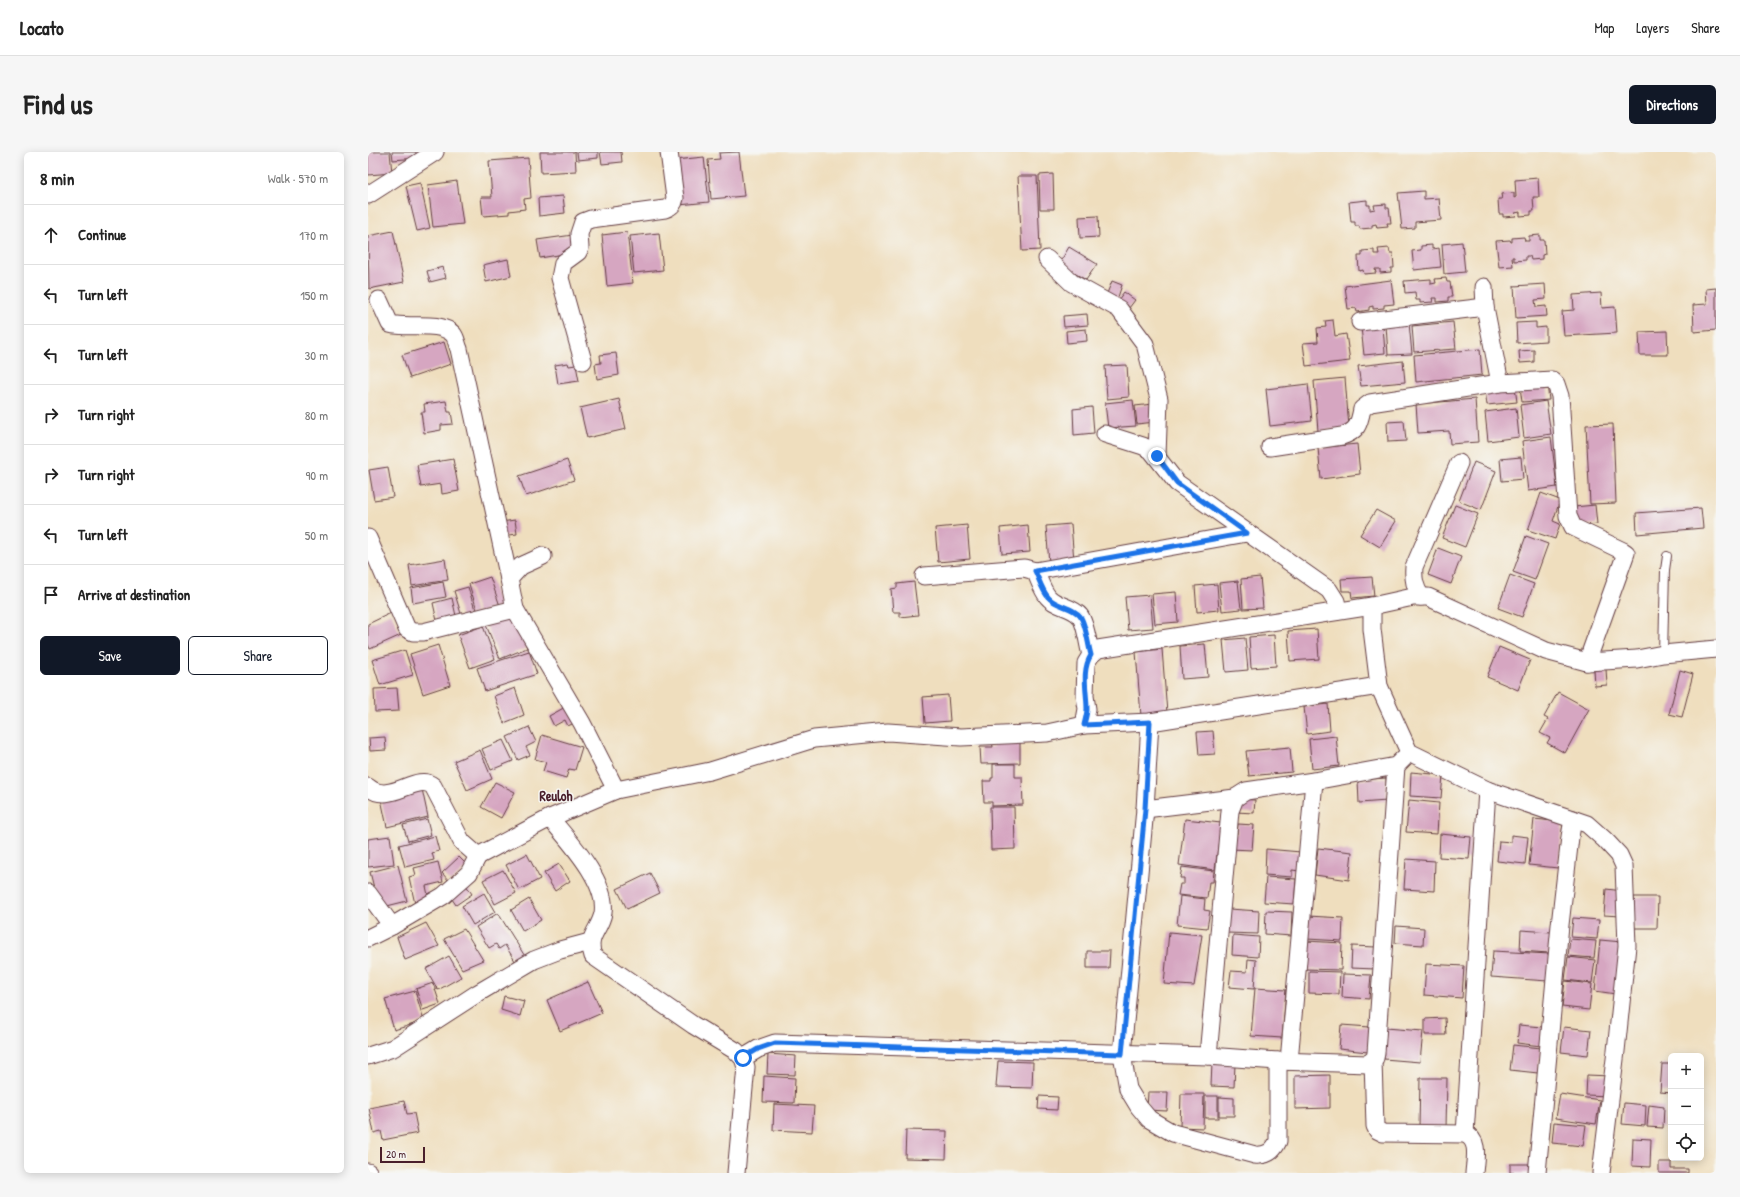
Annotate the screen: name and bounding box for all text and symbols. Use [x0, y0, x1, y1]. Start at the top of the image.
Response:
text: Locato [20, 15, 64, 41]
text: Map [1594, 18, 1614, 37]
text: Layers [1636, 18, 1669, 37]
text: Share [1691, 18, 1720, 37]
text: Find us [24, 85, 93, 123]
button: Directions [1629, 85, 1716, 124]
text: 8 min [40, 167, 74, 190]
text: Walk · 570 m [268, 169, 328, 187]
icon: ahead [40, 224, 62, 246]
text: Continue [78, 224, 126, 245]
text: 170 m [299, 226, 328, 244]
icon: left [40, 284, 62, 306]
text: Turn left [78, 284, 128, 305]
text: 150 m [300, 286, 328, 304]
icon: left [40, 344, 62, 366]
text: Turn left [78, 344, 128, 365]
text: 30 m [305, 346, 328, 364]
icon: right [40, 404, 62, 426]
text: Turn right [78, 404, 134, 425]
text: 80 m [305, 406, 328, 424]
route end [1148, 447, 1166, 465]
icon: right [40, 464, 62, 486]
text: Turn right [78, 464, 134, 485]
text: 90 m [306, 466, 328, 484]
icon: left [40, 524, 62, 546]
text: Turn left [78, 524, 128, 545]
text: 50 m [305, 526, 328, 544]
icon: arrive [40, 584, 62, 606]
text: Arrive at destination [78, 584, 190, 605]
button: Save [40, 636, 180, 675]
button: Share [188, 636, 328, 675]
district label: Reuloh [540, 786, 573, 805]
route start [734, 1049, 752, 1067]
map controls [1668, 1053, 1704, 1161]
button: + [1668, 1053, 1704, 1089]
button: − [1668, 1089, 1704, 1125]
button: locate [1668, 1125, 1704, 1161]
scale bar [380, 1145, 425, 1164]
text: 20 m [386, 1147, 406, 1161]

